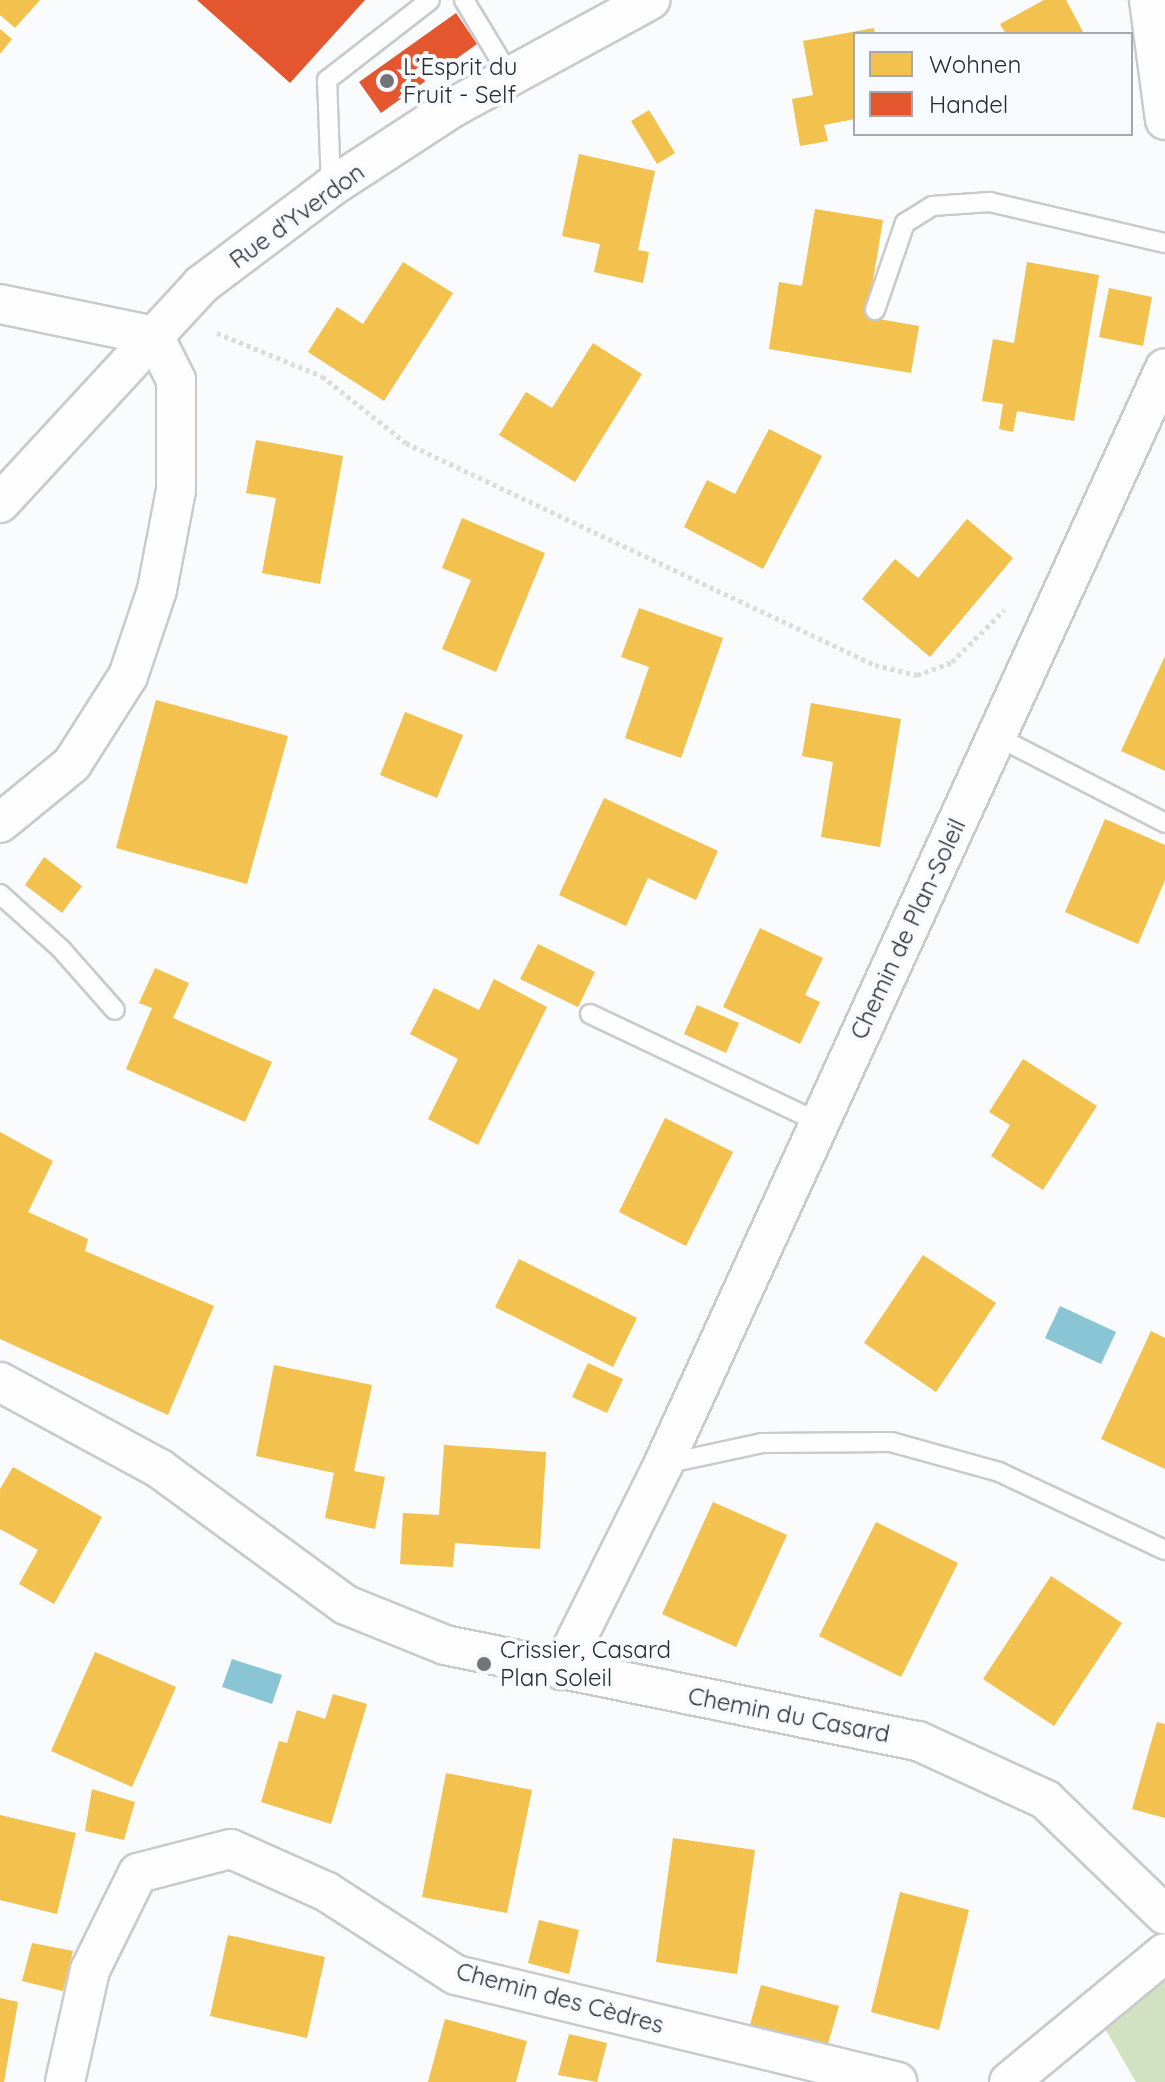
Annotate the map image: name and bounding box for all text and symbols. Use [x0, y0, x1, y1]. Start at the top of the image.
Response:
legend [853, 32, 1133, 136]
text: Wohnen [929, 49, 1021, 79]
place label: L’Esprit du Fruit - Self [403, 53, 518, 109]
marker: L’Esprit du Fruit - Self [378, 72, 396, 90]
text: Handel [929, 89, 1008, 119]
street label: Rue d'Yverdon [224, 157, 370, 275]
street label: Chemin de Plan-Soleil [844, 814, 972, 1044]
place label: Crissier, Casard Plan Soleil [500, 1636, 671, 1692]
marker: Crissier, Casard Plan Soleil [475, 1655, 493, 1673]
street label: Chemin du Casard [686, 1681, 892, 1749]
street label: Chemin des Cèdres [453, 1956, 667, 2040]

